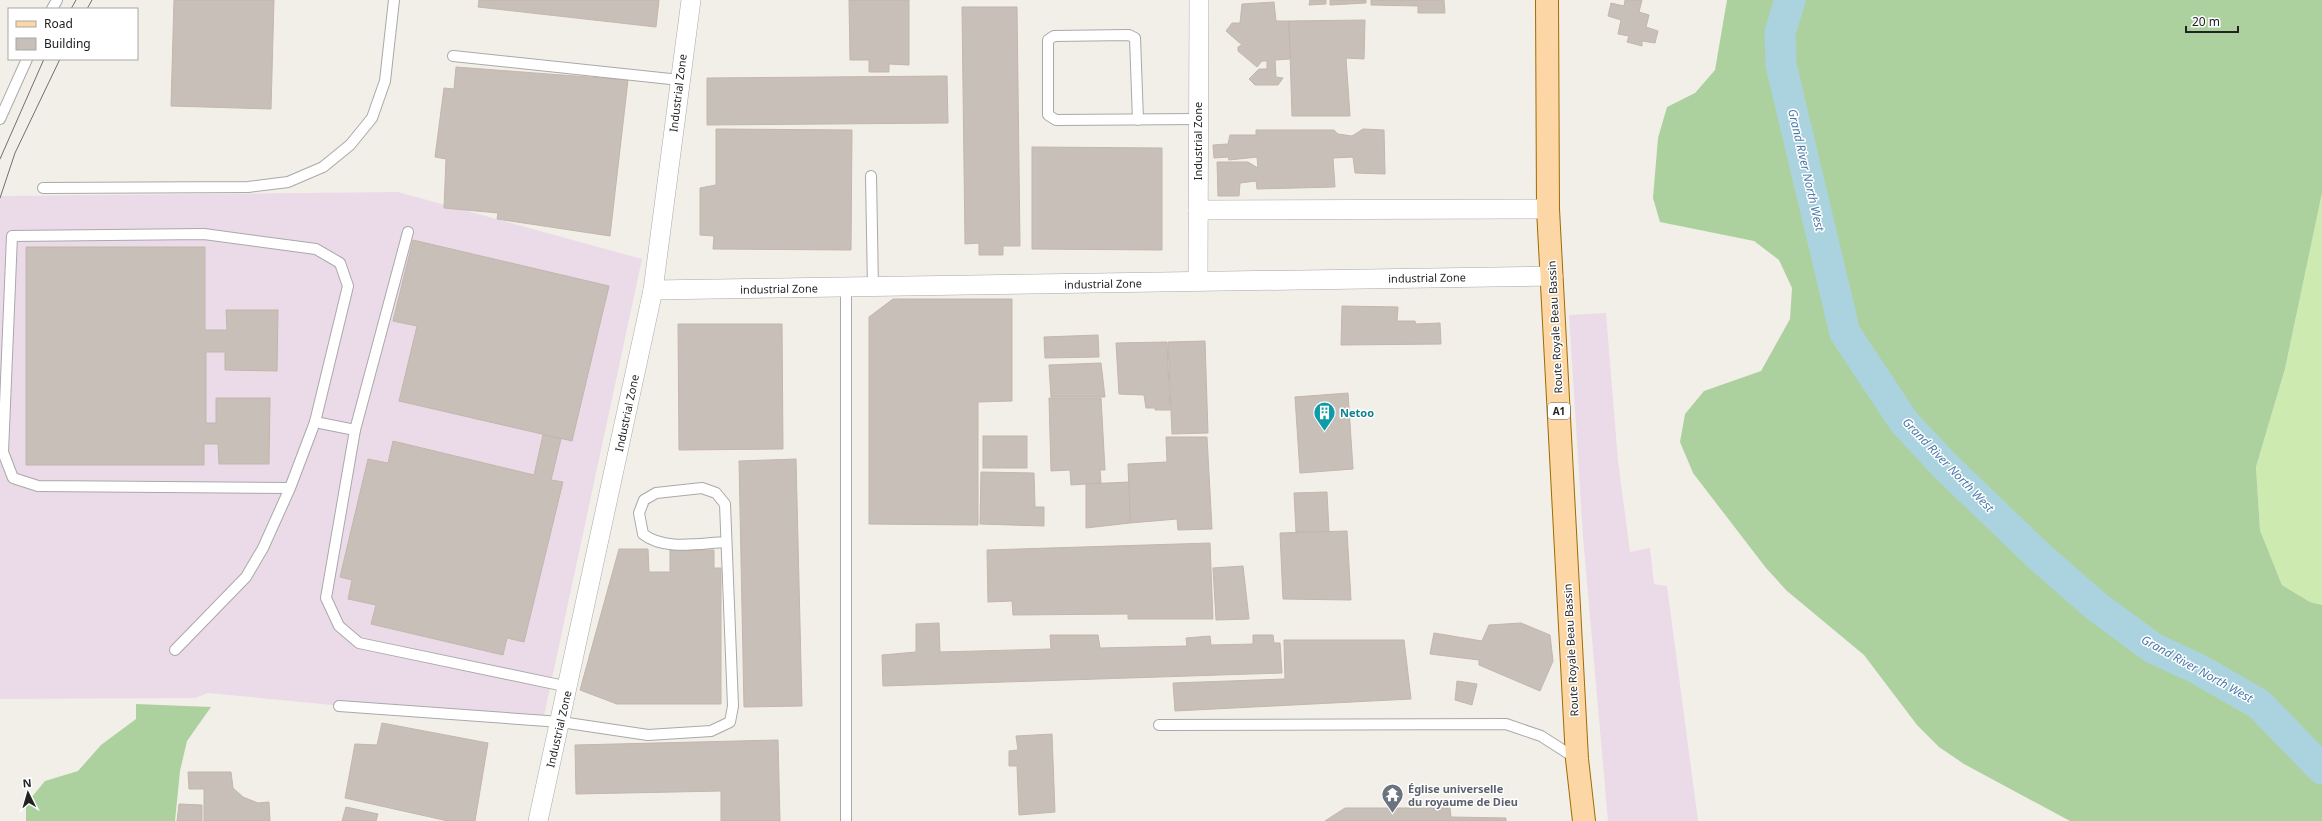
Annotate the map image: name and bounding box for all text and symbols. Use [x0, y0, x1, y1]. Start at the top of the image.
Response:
legend [8, 8, 138, 60]
scale bar [2186, 8, 2238, 34]
text: 20 m [2192, 13, 2220, 30]
text: Road [44, 15, 73, 32]
text: Building [44, 35, 91, 52]
street label: Industrial Zone [665, 53, 690, 133]
street label: Industrial Zone [1190, 102, 1205, 180]
water label: Grand River North West [1784, 107, 1829, 234]
street label: Route Royale Beau Bassin [1544, 260, 1565, 394]
street label: industrial Zone [1388, 269, 1466, 286]
street label: industrial Zone [1064, 275, 1142, 292]
street label: industrial Zone [740, 280, 818, 297]
street label: Industrial Zone [611, 373, 642, 453]
building icon: Netoo [1311, 400, 1337, 433]
road number: A1 [1548, 403, 1570, 419]
place label: Netoo [1340, 405, 1374, 420]
water label: Grand River North West [1899, 414, 1999, 516]
street label: Route Royale Beau Bassin [1560, 583, 1581, 717]
water label: Grand River North West [2138, 631, 2257, 707]
street label: Industrial Zone [542, 689, 575, 769]
north arrow [8, 773, 48, 813]
text: N [22, 775, 32, 790]
place label: Église universelle du royaume de Dieu [1408, 781, 1518, 809]
temple icon: Église universelle du royaume de Dieu [1379, 782, 1405, 815]

